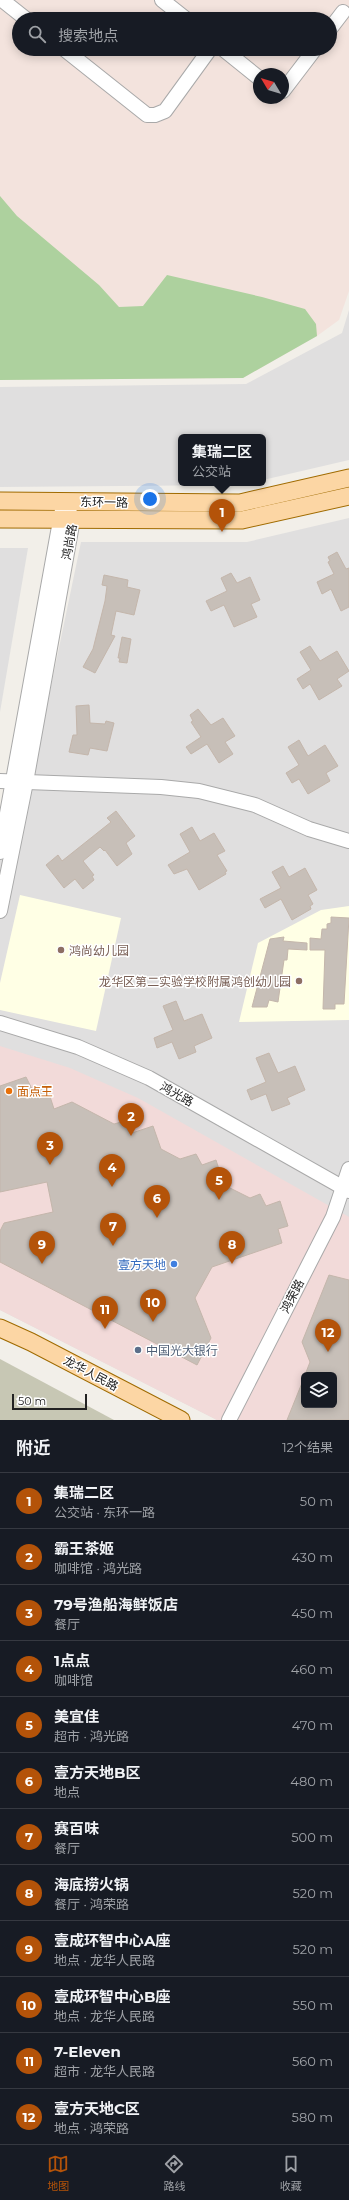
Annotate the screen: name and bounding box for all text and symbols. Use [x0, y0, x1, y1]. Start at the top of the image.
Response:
search box [12, 12, 337, 56]
icon: search [26, 23, 48, 45]
text: 搜索地点 [58, 26, 118, 45]
north arrow [253, 68, 289, 104]
popup [178, 434, 266, 486]
text: 集瑞二区 [192, 442, 252, 461]
text: 公交站 [192, 463, 231, 479]
your location [140, 489, 160, 509]
street label: 东环一路 [80, 494, 128, 510]
pin: 1 [209, 499, 235, 532]
street label: 鸿尚路 [58, 523, 80, 561]
place label: 鸿尚幼儿园 [69, 943, 129, 958]
marker: 鸿尚幼儿园 [56, 945, 66, 955]
place label: 龙华区第二实验学校附属鸿创幼儿园 [99, 974, 291, 989]
marker: 龙华区第二实验学校附属鸿创幼儿园 [294, 976, 304, 986]
street label: 鸿光路 [158, 1079, 196, 1109]
place label: 面点王 [17, 1084, 53, 1099]
marker: 面点王 [4, 1086, 14, 1096]
pin: 2 [118, 1103, 144, 1136]
pin: 3 [37, 1132, 63, 1165]
pin: 4 [99, 1154, 125, 1187]
pin: 5 [206, 1167, 232, 1200]
pin: 6 [144, 1185, 170, 1218]
pin: 7 [100, 1213, 126, 1246]
pin: 9 [29, 1231, 55, 1264]
pin: 8 [219, 1231, 245, 1264]
place label: 壹方天地 [118, 1257, 166, 1272]
marker: 壹方天地 [169, 1259, 179, 1269]
street label: 鸿荣路 [277, 1277, 307, 1315]
pin: 10 [140, 1289, 166, 1322]
pin: 11 [92, 1296, 118, 1329]
pin: 12 [315, 1319, 341, 1352]
place label: 中国光大银行 [146, 1343, 218, 1358]
marker: 中国光大银行 [133, 1345, 143, 1355]
street label: 龙华人民路 [61, 1352, 121, 1394]
map controls [301, 1372, 337, 1408]
button: layers [301, 1372, 337, 1408]
scale bar [12, 1392, 87, 1411]
text: 50 m [18, 1394, 46, 1408]
text: 附近 [16, 1438, 50, 1458]
text: 12个结果 [282, 1439, 333, 1455]
text: 集瑞二区 [54, 1483, 114, 1502]
text: 1 [26, 1493, 32, 1509]
text: 50 m [300, 1493, 333, 1509]
text: 公交站 · 东环一路 [54, 1504, 155, 1520]
text: 霸王茶姬 [54, 1539, 114, 1558]
text: 2 [25, 1549, 33, 1565]
text: 430 m [291, 1549, 333, 1565]
text: 咖啡馆 · 鸿光路 [54, 1560, 142, 1576]
text: 79号渔船海鲜饭店 [54, 1595, 178, 1614]
text: 3 [25, 1605, 33, 1621]
text: 450 m [291, 1605, 333, 1621]
text: 餐厅 [54, 1616, 80, 1632]
text: 1点点 [54, 1651, 90, 1670]
text: 4 [25, 1661, 33, 1677]
text: 460 m [291, 1661, 333, 1677]
text: 咖啡馆 [54, 1672, 93, 1688]
text: 美宜佳 [54, 1707, 99, 1726]
text: 5 [25, 1717, 33, 1733]
text: 470 m [292, 1717, 333, 1733]
text: 超市 · 鸿光路 [54, 1728, 129, 1744]
text: 壹方天地B区 [54, 1763, 140, 1782]
text: 6 [25, 1773, 33, 1789]
text: 480 m [290, 1773, 333, 1789]
text: 地点 [54, 1784, 80, 1800]
text: 赛百味 [54, 1819, 99, 1838]
text: 7 [25, 1829, 33, 1845]
text: 500 m [291, 1829, 333, 1845]
text: 餐厅 [54, 1840, 80, 1856]
text: 海底捞火锅 [54, 1875, 129, 1894]
text: 8 [25, 1885, 33, 1901]
text: 520 m [293, 1885, 333, 1901]
text: 餐厅 · 鸿荣路 [54, 1896, 129, 1912]
text: 壹成环智中心A座 [54, 1931, 171, 1950]
text: 9 [25, 1941, 33, 1957]
text: 520 m [293, 1941, 333, 1957]
text: 地点 · 龙华人民路 [54, 1952, 155, 1968]
text: 壹成环智中心B座 [54, 1987, 170, 2006]
text: 10 [22, 1997, 36, 2013]
text: 550 m [293, 1997, 333, 2013]
text: 地点 · 龙华人民路 [54, 2008, 155, 2024]
text: 7-Eleven [54, 2042, 121, 2061]
text: 11 [24, 2053, 34, 2069]
text: 560 m [292, 2053, 333, 2069]
text: 超市 · 龙华人民路 [54, 2063, 155, 2079]
text: 壹方天地C区 [54, 2099, 140, 2118]
text: 12 [23, 2109, 35, 2125]
text: 580 m [292, 2109, 333, 2125]
text: 地点 · 鸿荣路 [54, 2120, 129, 2136]
tab: 地图 [47, 2153, 69, 2193]
tab: 路线 [163, 2153, 185, 2193]
tab: 收藏 [280, 2153, 302, 2193]

